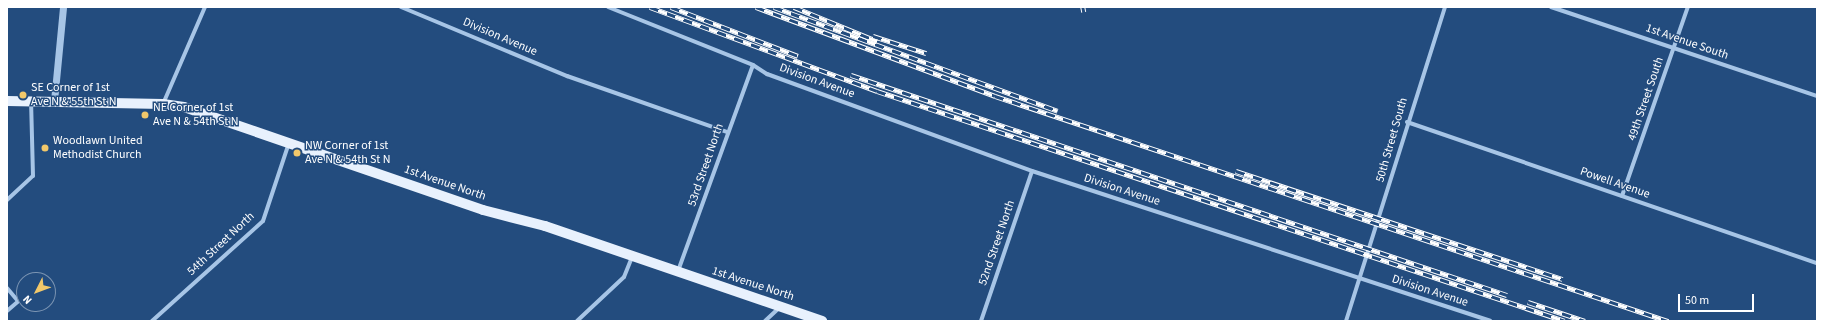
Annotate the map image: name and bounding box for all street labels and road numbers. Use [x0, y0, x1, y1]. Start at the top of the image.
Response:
street label: Division Avenue [461, 15, 539, 59]
street label: 1st Avenue South [1644, 21, 1730, 63]
street label: 49th Street South [1625, 55, 1667, 143]
street label: Division Avenue [777, 61, 857, 101]
street label: 50th Street South [1373, 96, 1411, 184]
street label: 53rd Street North [685, 122, 727, 208]
street label: 1st Avenue North [402, 162, 488, 204]
street label: Powell Avenue [1578, 164, 1652, 202]
street label: Division Avenue [1082, 171, 1162, 209]
street label: 52nd Street North [976, 199, 1018, 287]
street label: 54th Street North [184, 209, 258, 279]
street label: 1st Avenue North [710, 264, 796, 304]
street label: Division Avenue [1390, 272, 1470, 310]

